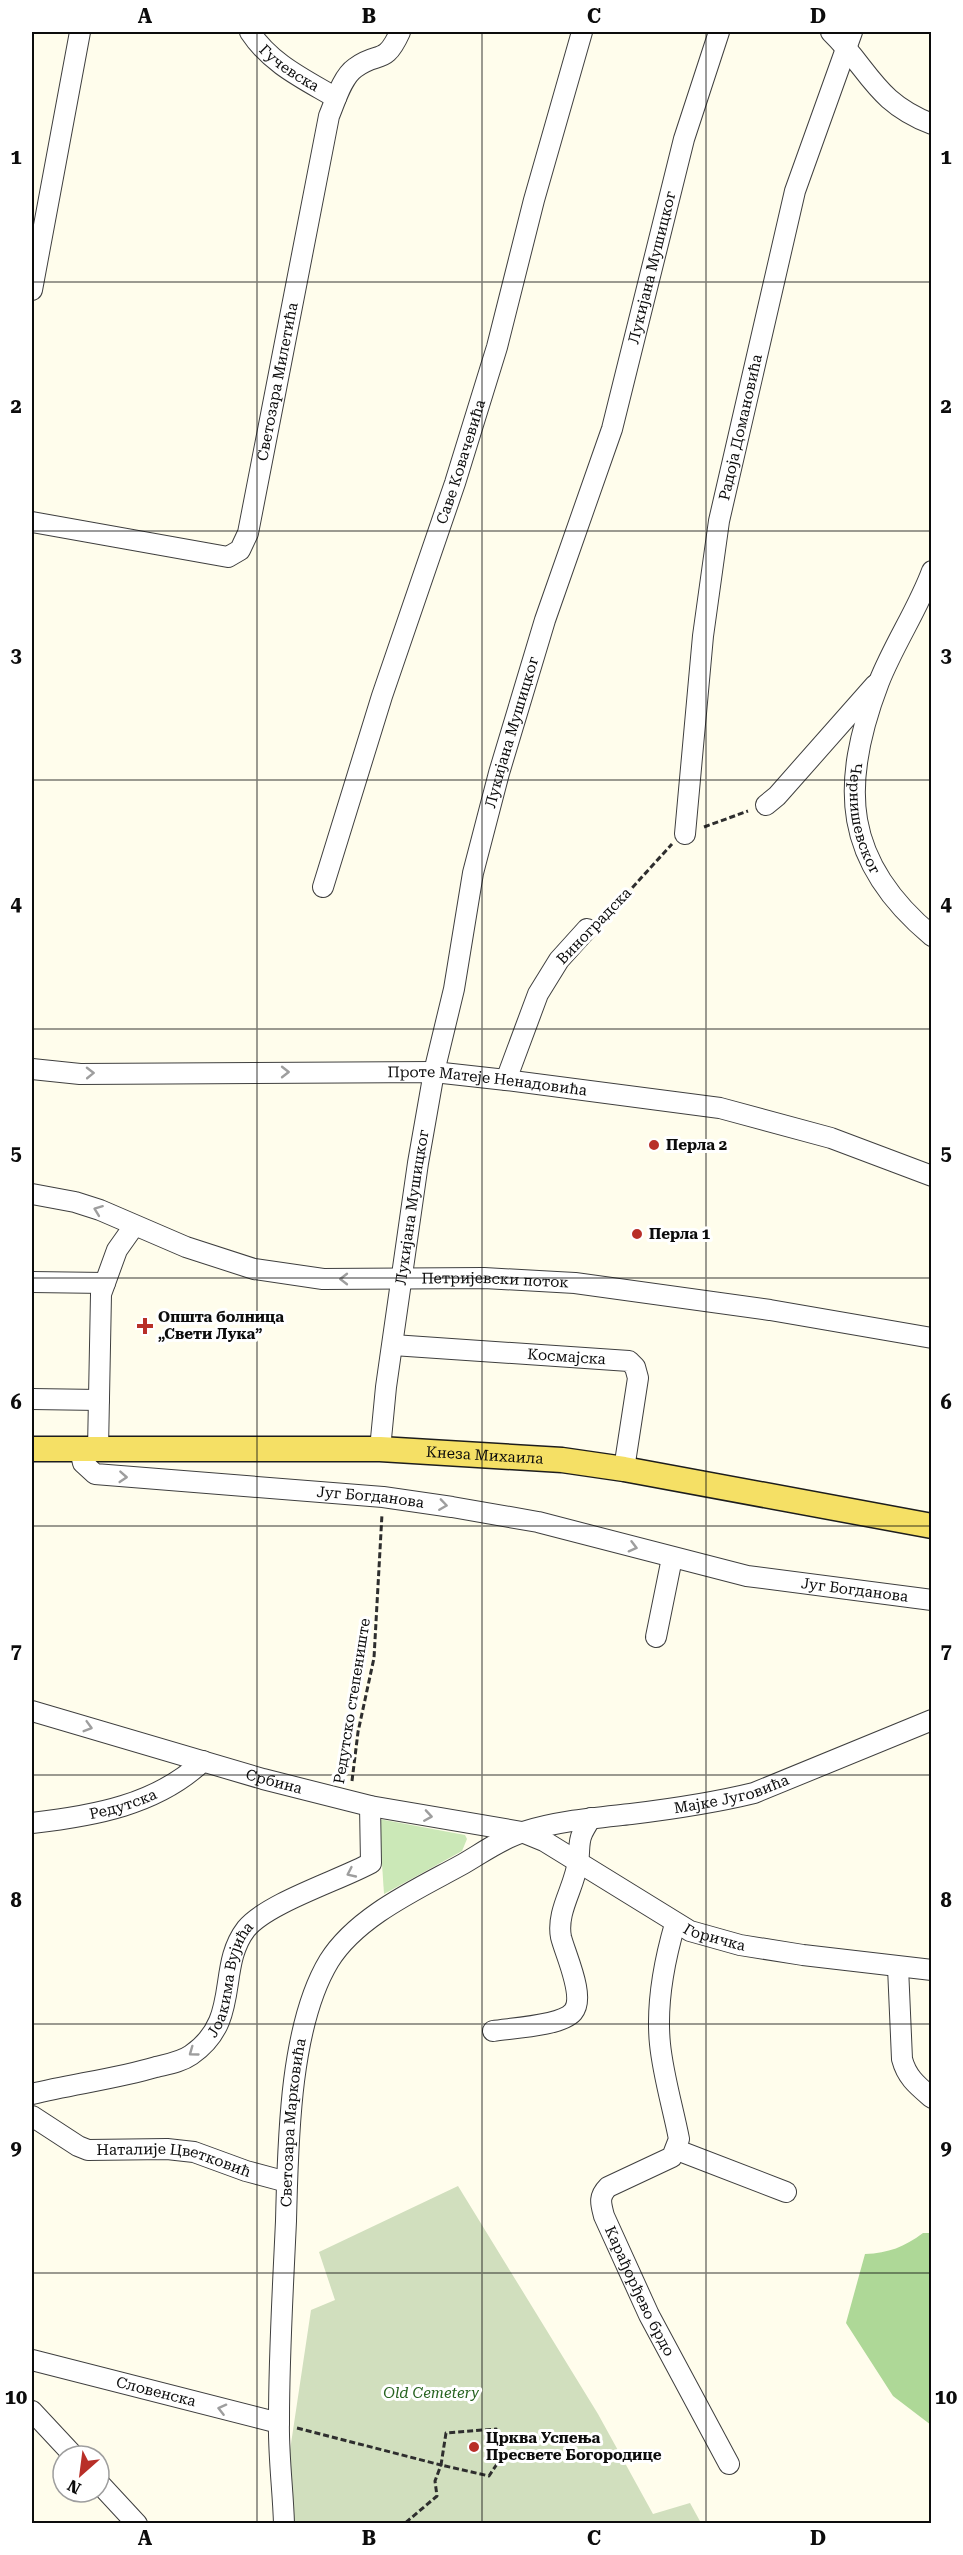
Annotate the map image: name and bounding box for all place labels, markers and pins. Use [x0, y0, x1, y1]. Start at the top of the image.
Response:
place label: Перла 2 [666, 1136, 727, 1154]
marker: Перла 2 [647, 1138, 661, 1152]
place label: Перла 1 [649, 1225, 711, 1243]
marker: Перла 1 [630, 1227, 644, 1241]
place label: Општа болница „Свети Лука” [158, 1308, 284, 1343]
marker: Општа болница „Свети Лука” [136, 1317, 154, 1335]
place label: Црква Успења Пресвете Богородице [486, 2429, 662, 2464]
marker: Црква Успења Пресвете Богородице [467, 2440, 481, 2454]

